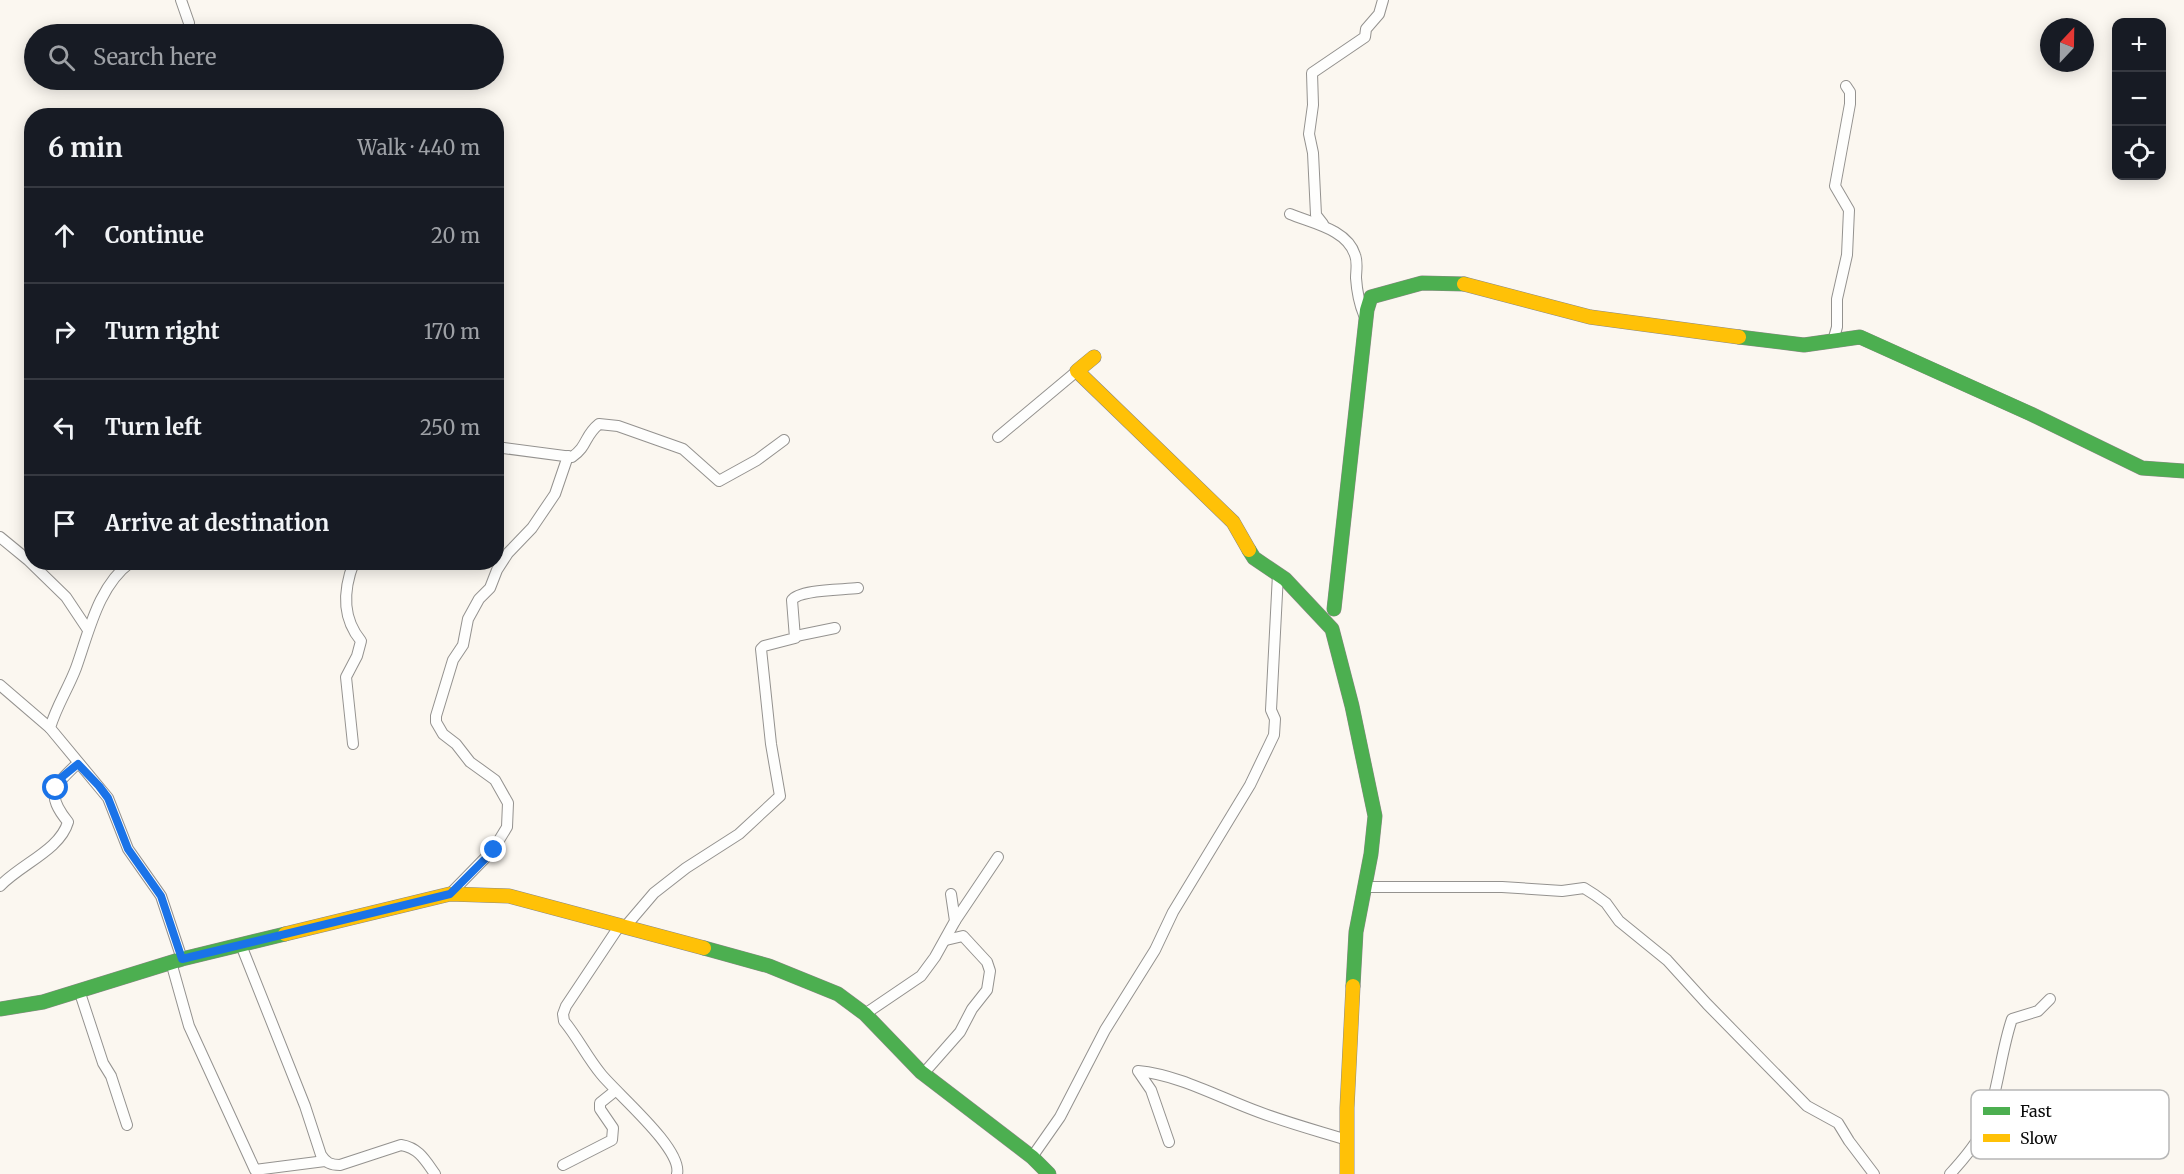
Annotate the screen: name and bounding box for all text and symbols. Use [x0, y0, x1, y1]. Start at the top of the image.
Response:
north arrow [2040, 18, 2094, 72]
map controls [2112, 18, 2166, 180]
button: + [2112, 18, 2166, 72]
search box [24, 24, 504, 90]
icon: search [45, 41, 78, 74]
text: Search here [93, 43, 216, 71]
button: − [2112, 72, 2166, 126]
button: locate [2112, 126, 2166, 180]
text: 6 min [48, 131, 123, 164]
text: Walk · 440 m [358, 135, 480, 160]
icon: ahead [48, 219, 81, 252]
text: Continue [105, 221, 204, 249]
text: 20 m [431, 223, 480, 248]
icon: right [48, 315, 81, 348]
text: Turn right [105, 317, 219, 345]
text: 170 m [424, 319, 480, 344]
icon: left [48, 411, 81, 444]
text: Turn left [105, 413, 202, 441]
text: 250 m [420, 415, 480, 440]
icon: arrive [48, 507, 81, 540]
text: Arrive at destination [105, 509, 329, 537]
route start [42, 774, 68, 800]
route end [480, 836, 506, 862]
legend [1971, 1090, 2169, 1159]
text: Fast [2020, 1101, 2053, 1121]
text: Slow [2020, 1128, 2058, 1148]

